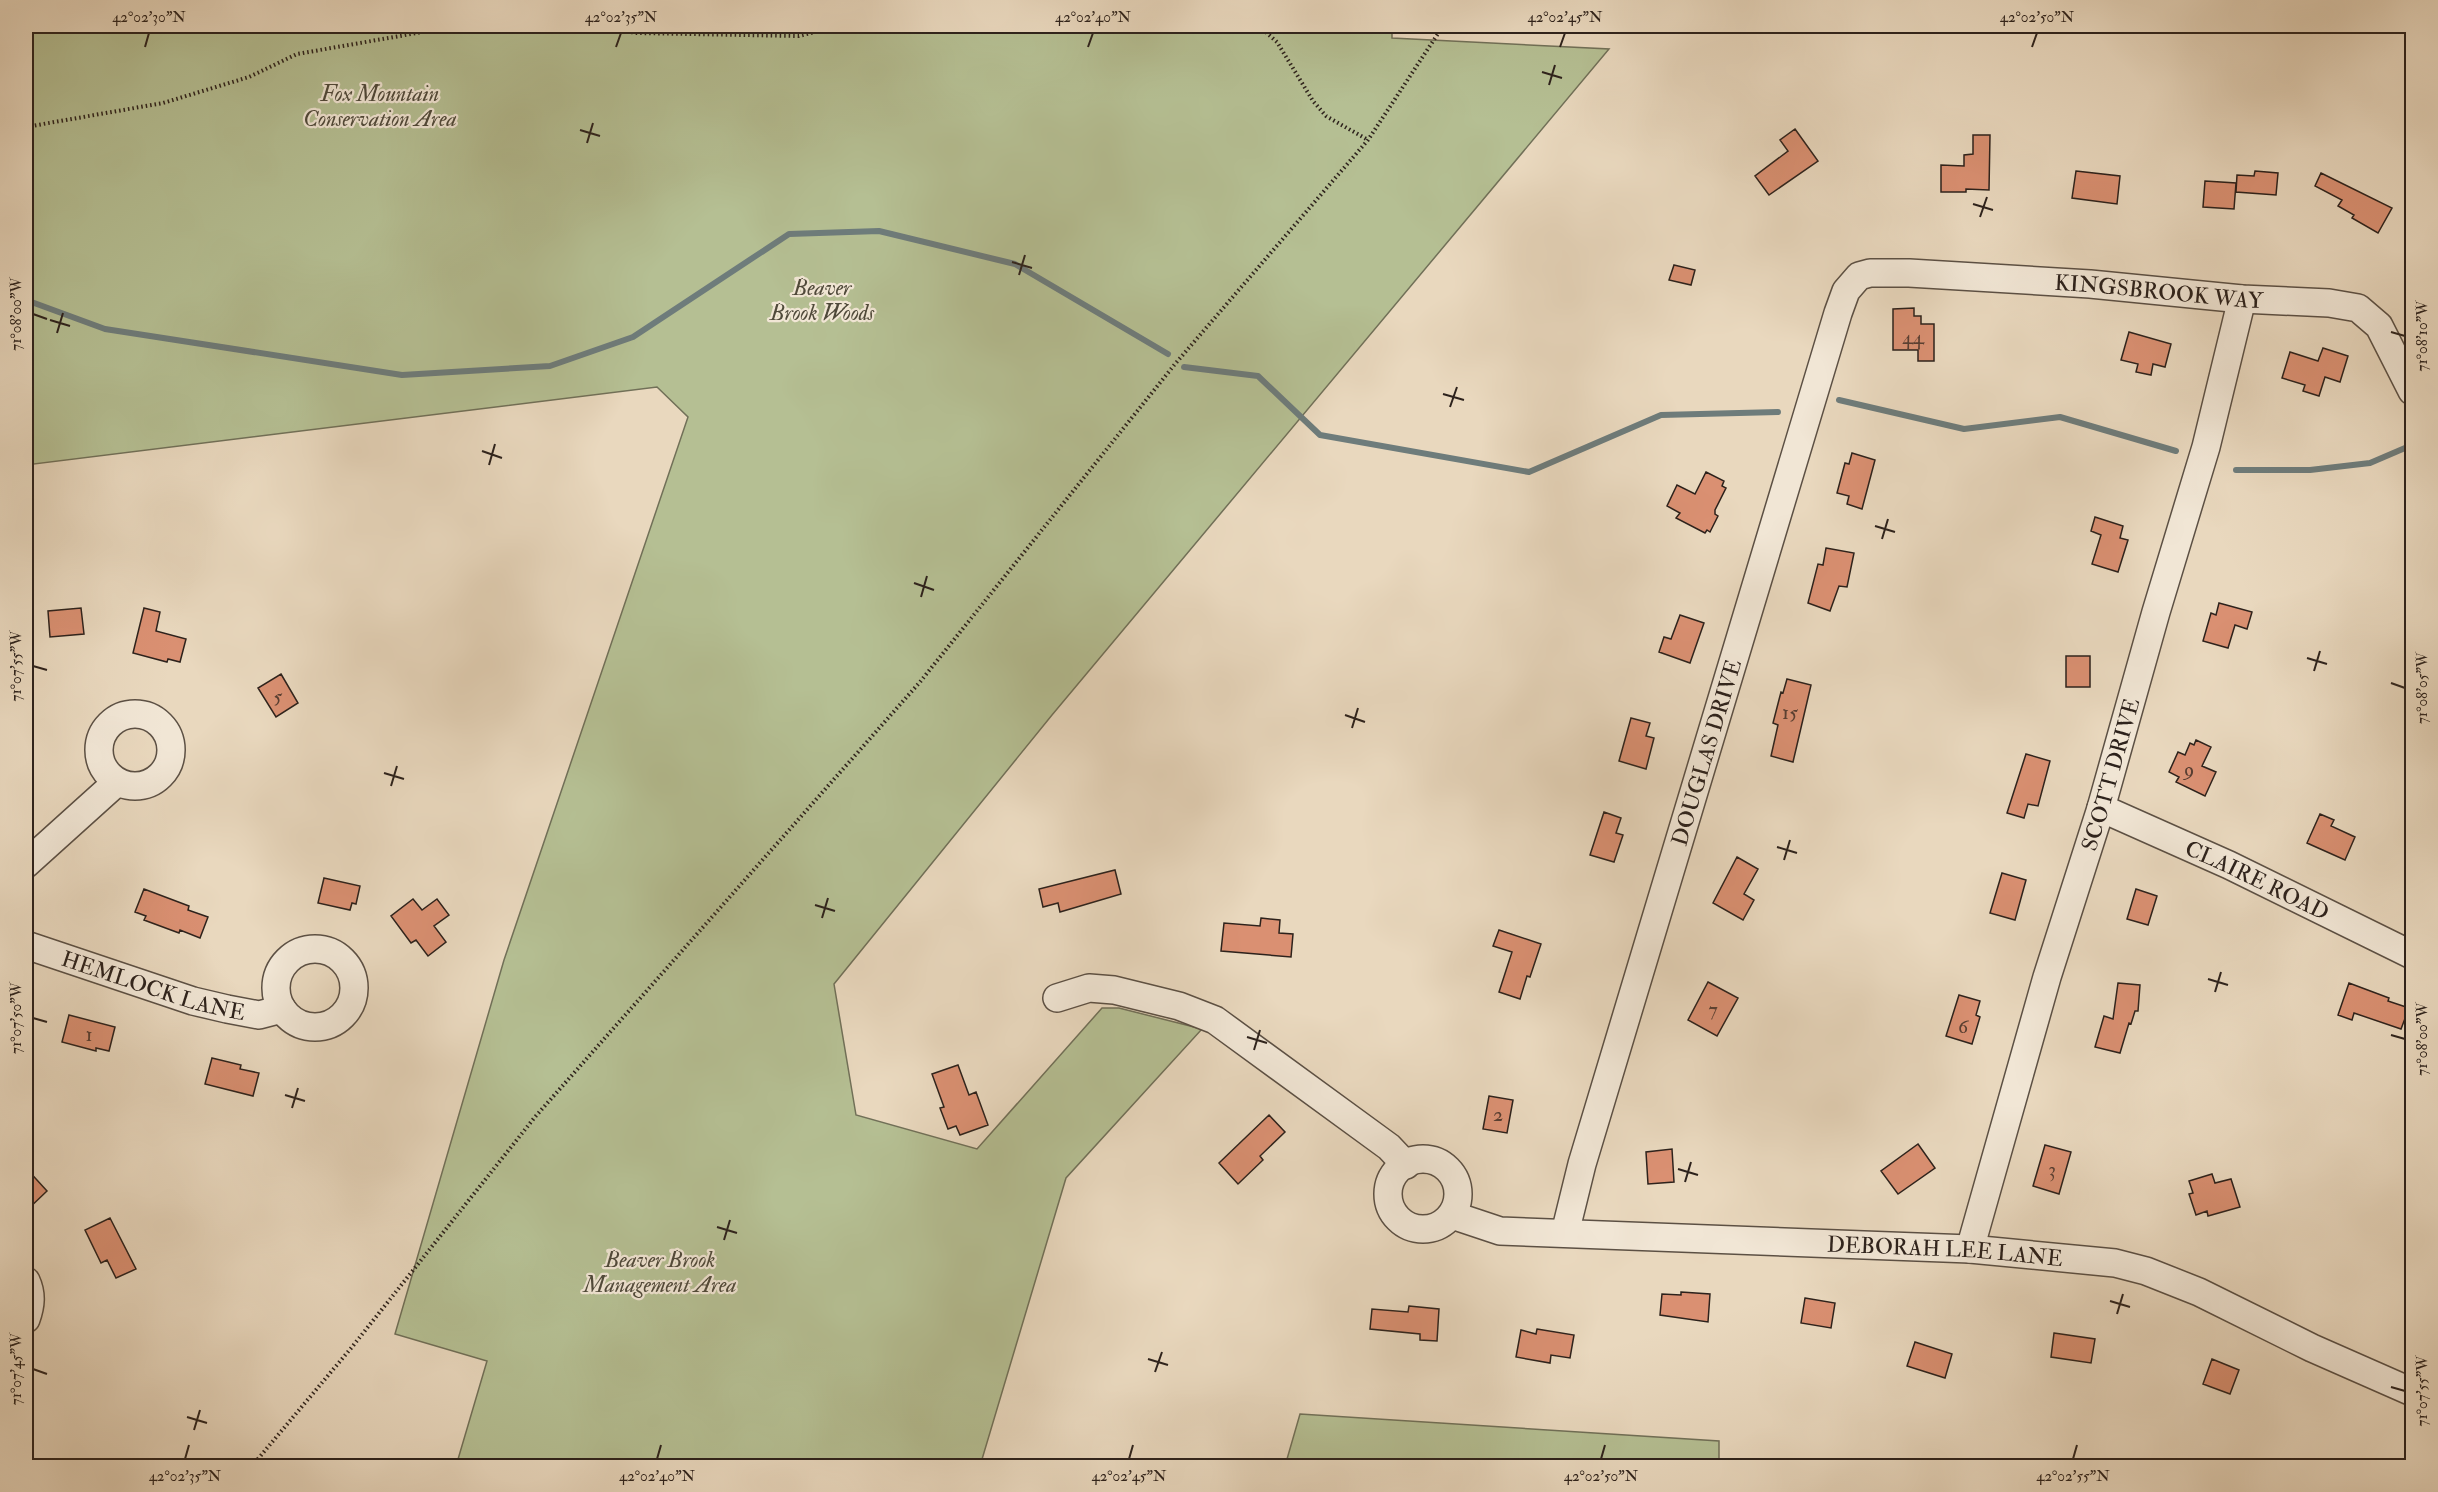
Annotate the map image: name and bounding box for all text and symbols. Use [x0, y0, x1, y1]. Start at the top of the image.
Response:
text: 42°02'30"N [112, 8, 186, 27]
text: 42°02'35"N [585, 8, 658, 27]
text: 42°02'40"N [1055, 8, 1132, 27]
text: 42°02'45"N [1528, 8, 1603, 27]
text: 42°02'50"N [2000, 8, 2075, 27]
park label: Fox Mountain Conservation Area [303, 80, 457, 133]
street label: KINGSBROOK WAY [2054, 269, 2265, 315]
park label: Beaver Brook Woods [769, 274, 875, 327]
text: 71°08'00"W [7, 277, 26, 351]
text: 71°08'10"W [2413, 300, 2432, 371]
house number: 44 [1902, 325, 1925, 350]
text: 71°07'55"W [7, 630, 26, 701]
text: 71°08'05"W [2413, 651, 2432, 724]
street label: DOUGLAS DRIVE [1666, 656, 1748, 849]
house number: 5 [274, 684, 283, 709]
street label: SCOTT DRIVE [2075, 695, 2146, 854]
house number: 15 [1782, 700, 1798, 725]
house number: 9 [2182, 757, 2194, 782]
street label: CLAIRE ROAD [2181, 834, 2334, 927]
street label: HEMLOCK LANE [58, 945, 248, 1027]
text: 71°07'50"W [7, 981, 26, 1054]
house number: 7 [1708, 997, 1718, 1022]
text: 71°08'00"W [2413, 1002, 2432, 1076]
house number: 6 [1958, 1014, 1969, 1039]
house number: 1 [85, 1022, 93, 1047]
house number: 2 [1493, 1102, 1503, 1127]
house number: 3 [2048, 1157, 2056, 1182]
street label: DEBORAH LEE LANE [1826, 1231, 2064, 1273]
park label: Beaver Brook Management Area [582, 1246, 736, 1299]
text: 71°07'45"W [7, 1332, 26, 1405]
text: 71°07'55"W [2413, 1355, 2432, 1426]
text: 42°02'35"N [149, 1467, 222, 1486]
text: 42°02'40"N [619, 1467, 696, 1486]
text: 42°02'45"N [1092, 1467, 1167, 1486]
text: 42°02'50"N [1564, 1467, 1639, 1486]
text: 42°02'55"N [2036, 1467, 2110, 1486]

